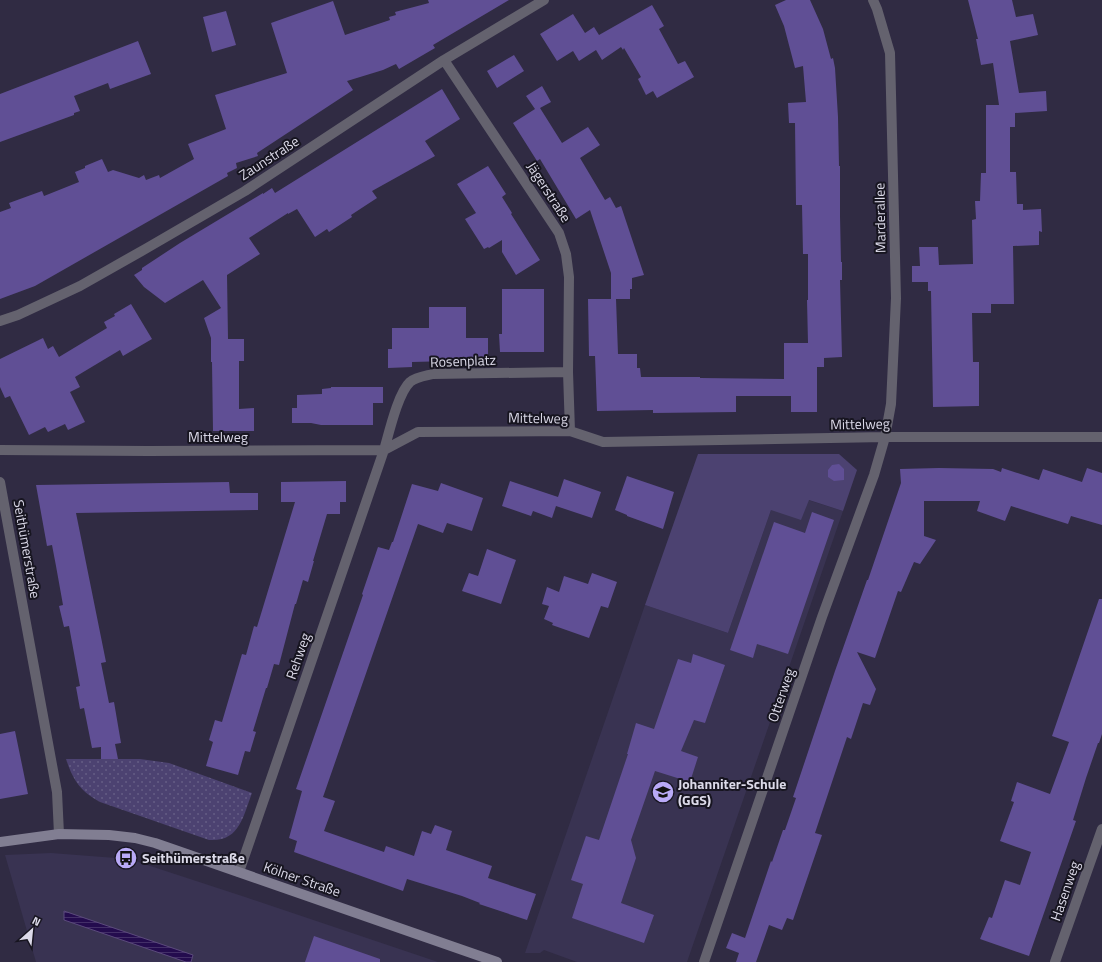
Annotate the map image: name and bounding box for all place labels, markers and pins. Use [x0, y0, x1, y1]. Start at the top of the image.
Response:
place label: Johanniter-Schule (GGS) [678, 773, 786, 810]
school or university icon: Johanniter-Schule (GGS) [650, 779, 676, 805]
bus stop icon: Seithümerstraße [113, 845, 139, 871]
place label: Seithümerstraße [142, 847, 245, 868]

